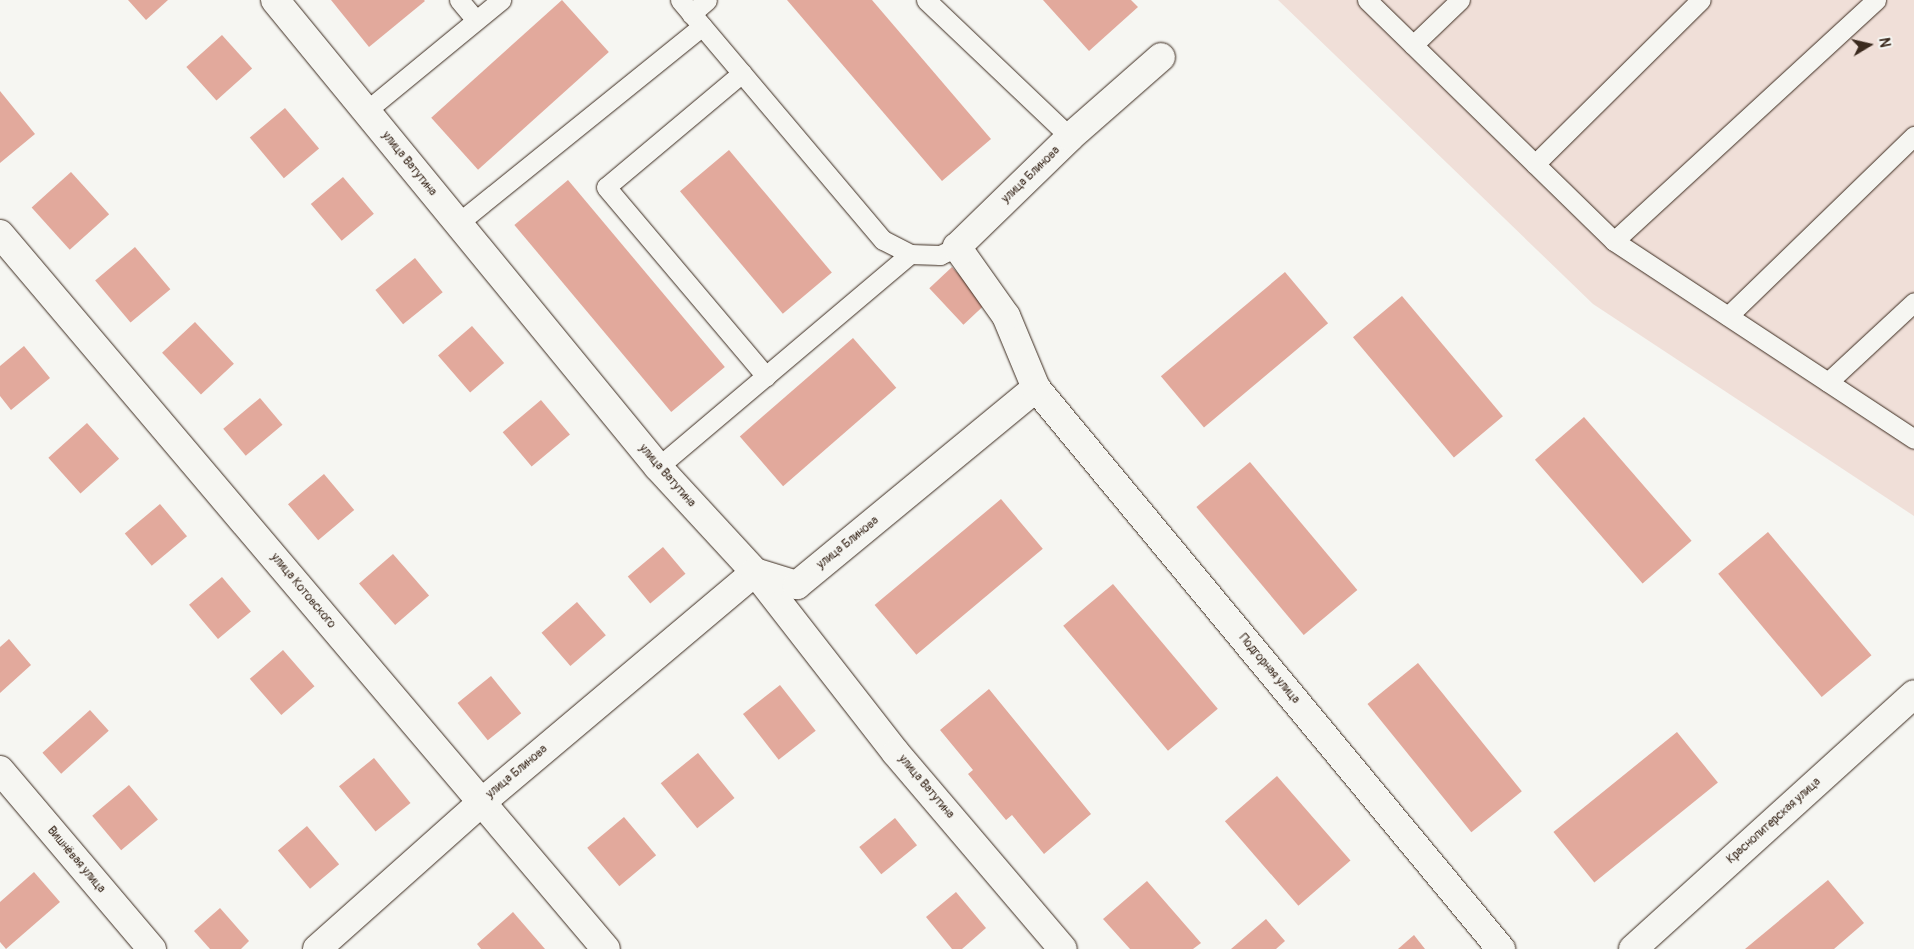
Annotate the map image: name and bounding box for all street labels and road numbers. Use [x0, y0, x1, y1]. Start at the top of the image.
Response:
street label: улица Ватутина [379, 129, 439, 199]
street label: улица Блинова [999, 144, 1063, 206]
street label: улица Ватутина [636, 441, 698, 511]
street label: улица Блинова [814, 514, 882, 572]
street label: улица Котовского [267, 551, 339, 631]
street label: Подгорная улица [1236, 631, 1302, 707]
street label: улица Блинова [484, 742, 550, 802]
street label: улица Ватутина [895, 752, 957, 822]
street label: Краснопитерская улица [1724, 775, 1824, 867]
street label: Вишнёвая улица [44, 824, 108, 896]

